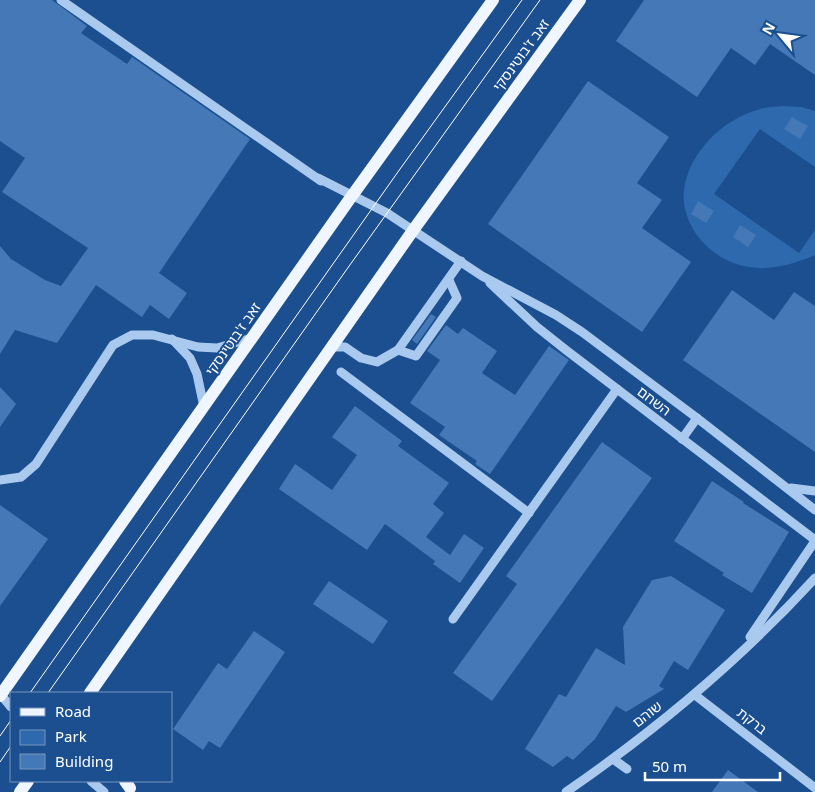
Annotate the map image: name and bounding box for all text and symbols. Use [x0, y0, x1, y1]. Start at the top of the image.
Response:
north arrow [755, 10, 805, 60]
street label: זאב ז'בוטינסקי [488, 14, 554, 95]
text: N [757, 19, 779, 38]
street label: זאב ז'בוטינסקי [200, 298, 265, 379]
street label: השחם [633, 382, 675, 420]
legend [10, 692, 172, 782]
street label: שוהם [628, 696, 665, 731]
text: Road [55, 701, 91, 721]
street label: ברקת [733, 703, 771, 738]
text: Park [55, 726, 87, 746]
scale bar [645, 750, 780, 782]
text: Building [55, 751, 113, 771]
text: 50 m [652, 756, 687, 776]

